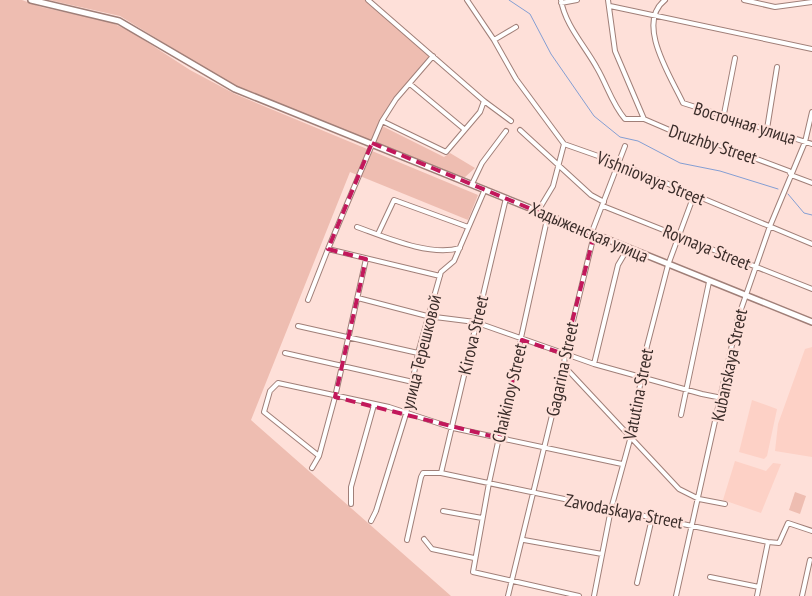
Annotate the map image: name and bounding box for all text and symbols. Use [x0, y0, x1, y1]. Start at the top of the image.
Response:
street label: Восточная улица [691, 97, 799, 149]
street label: Druzhby Street [666, 119, 760, 169]
street label: Vishniovaya Street [593, 145, 709, 210]
street label: Хадыженская улица [526, 197, 652, 267]
street label: Rovnaya Street [660, 219, 754, 275]
street label: улица Терешковой [396, 292, 446, 412]
street label: Kirova Street [453, 293, 493, 377]
street label: Kubanskaya Street [706, 307, 752, 423]
street label: Gagarina Street [541, 320, 583, 418]
street label: Chaikinoy Street [486, 341, 532, 445]
street label: Vatutina Street [618, 346, 658, 443]
street label: Zavodaskaya Street [563, 488, 685, 534]

